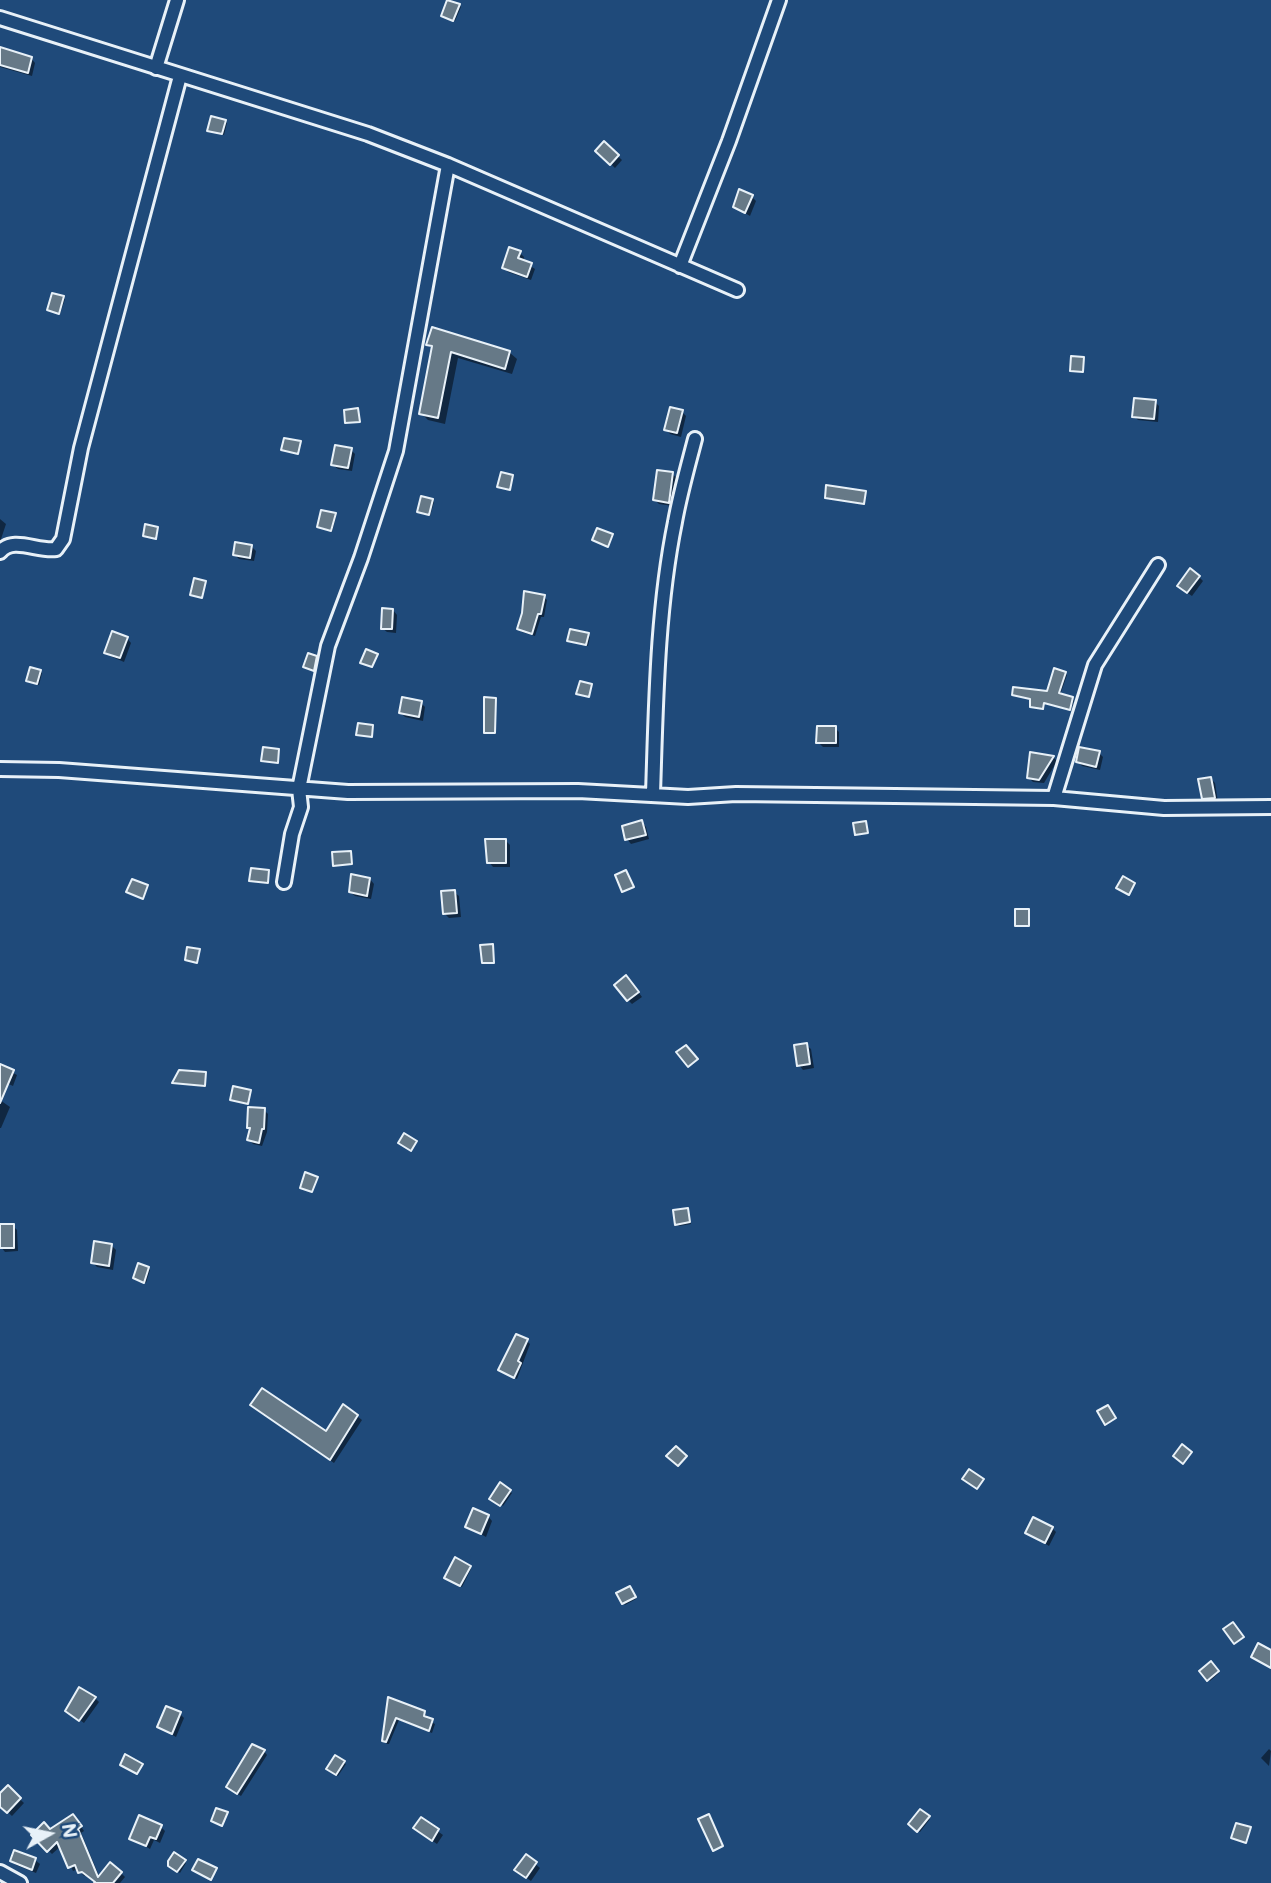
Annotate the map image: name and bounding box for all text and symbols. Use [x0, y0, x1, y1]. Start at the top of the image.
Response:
north arrow [14, 1799, 84, 1869]
text: N [57, 1822, 84, 1840]

